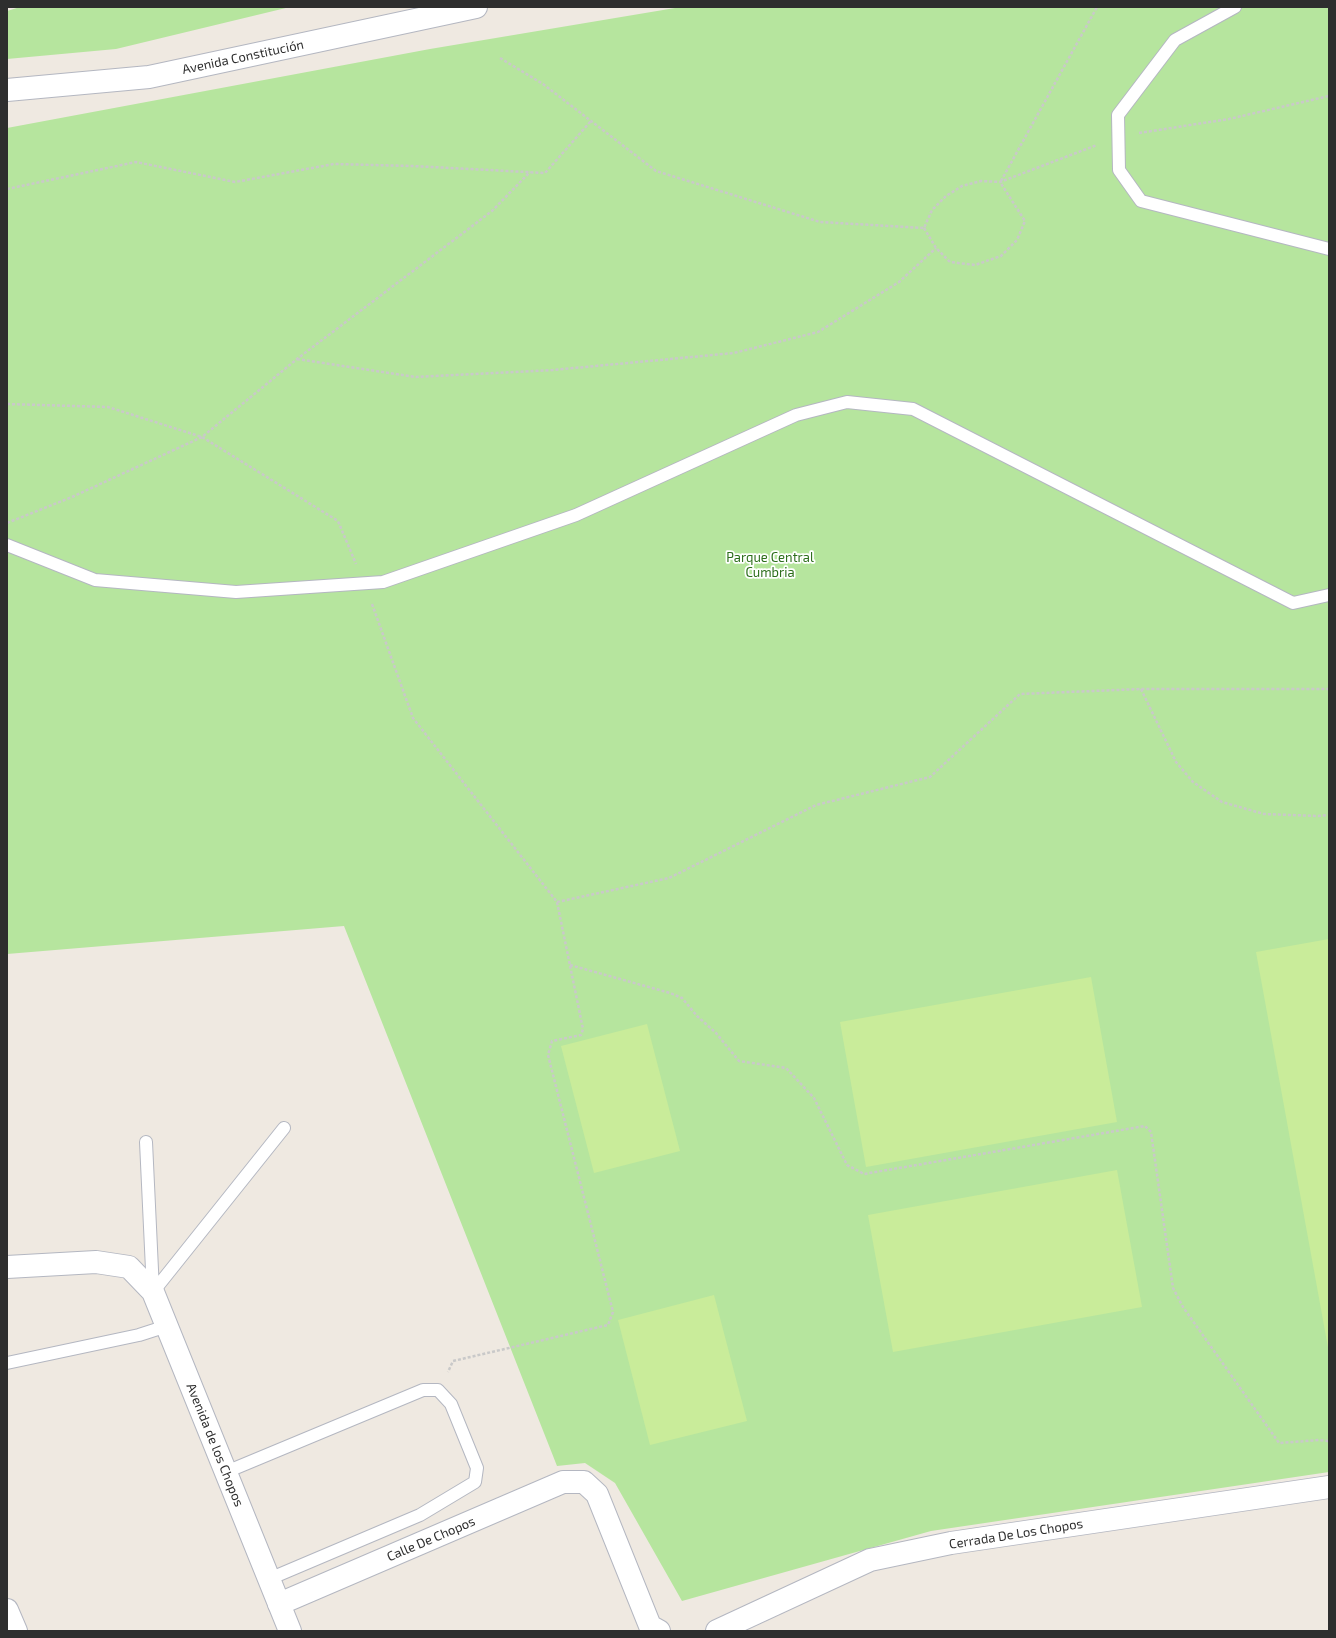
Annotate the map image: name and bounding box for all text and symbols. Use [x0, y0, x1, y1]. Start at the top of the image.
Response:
street label: Avenida Constitución [181, 36, 305, 78]
park label: Parque Central Cumbria [726, 550, 814, 581]
street label: Avenida de los Chopos [183, 1381, 247, 1509]
street label: Calle De Chopos [384, 1513, 478, 1565]
street label: Cerrada De Los Chopos [948, 1516, 1084, 1552]

